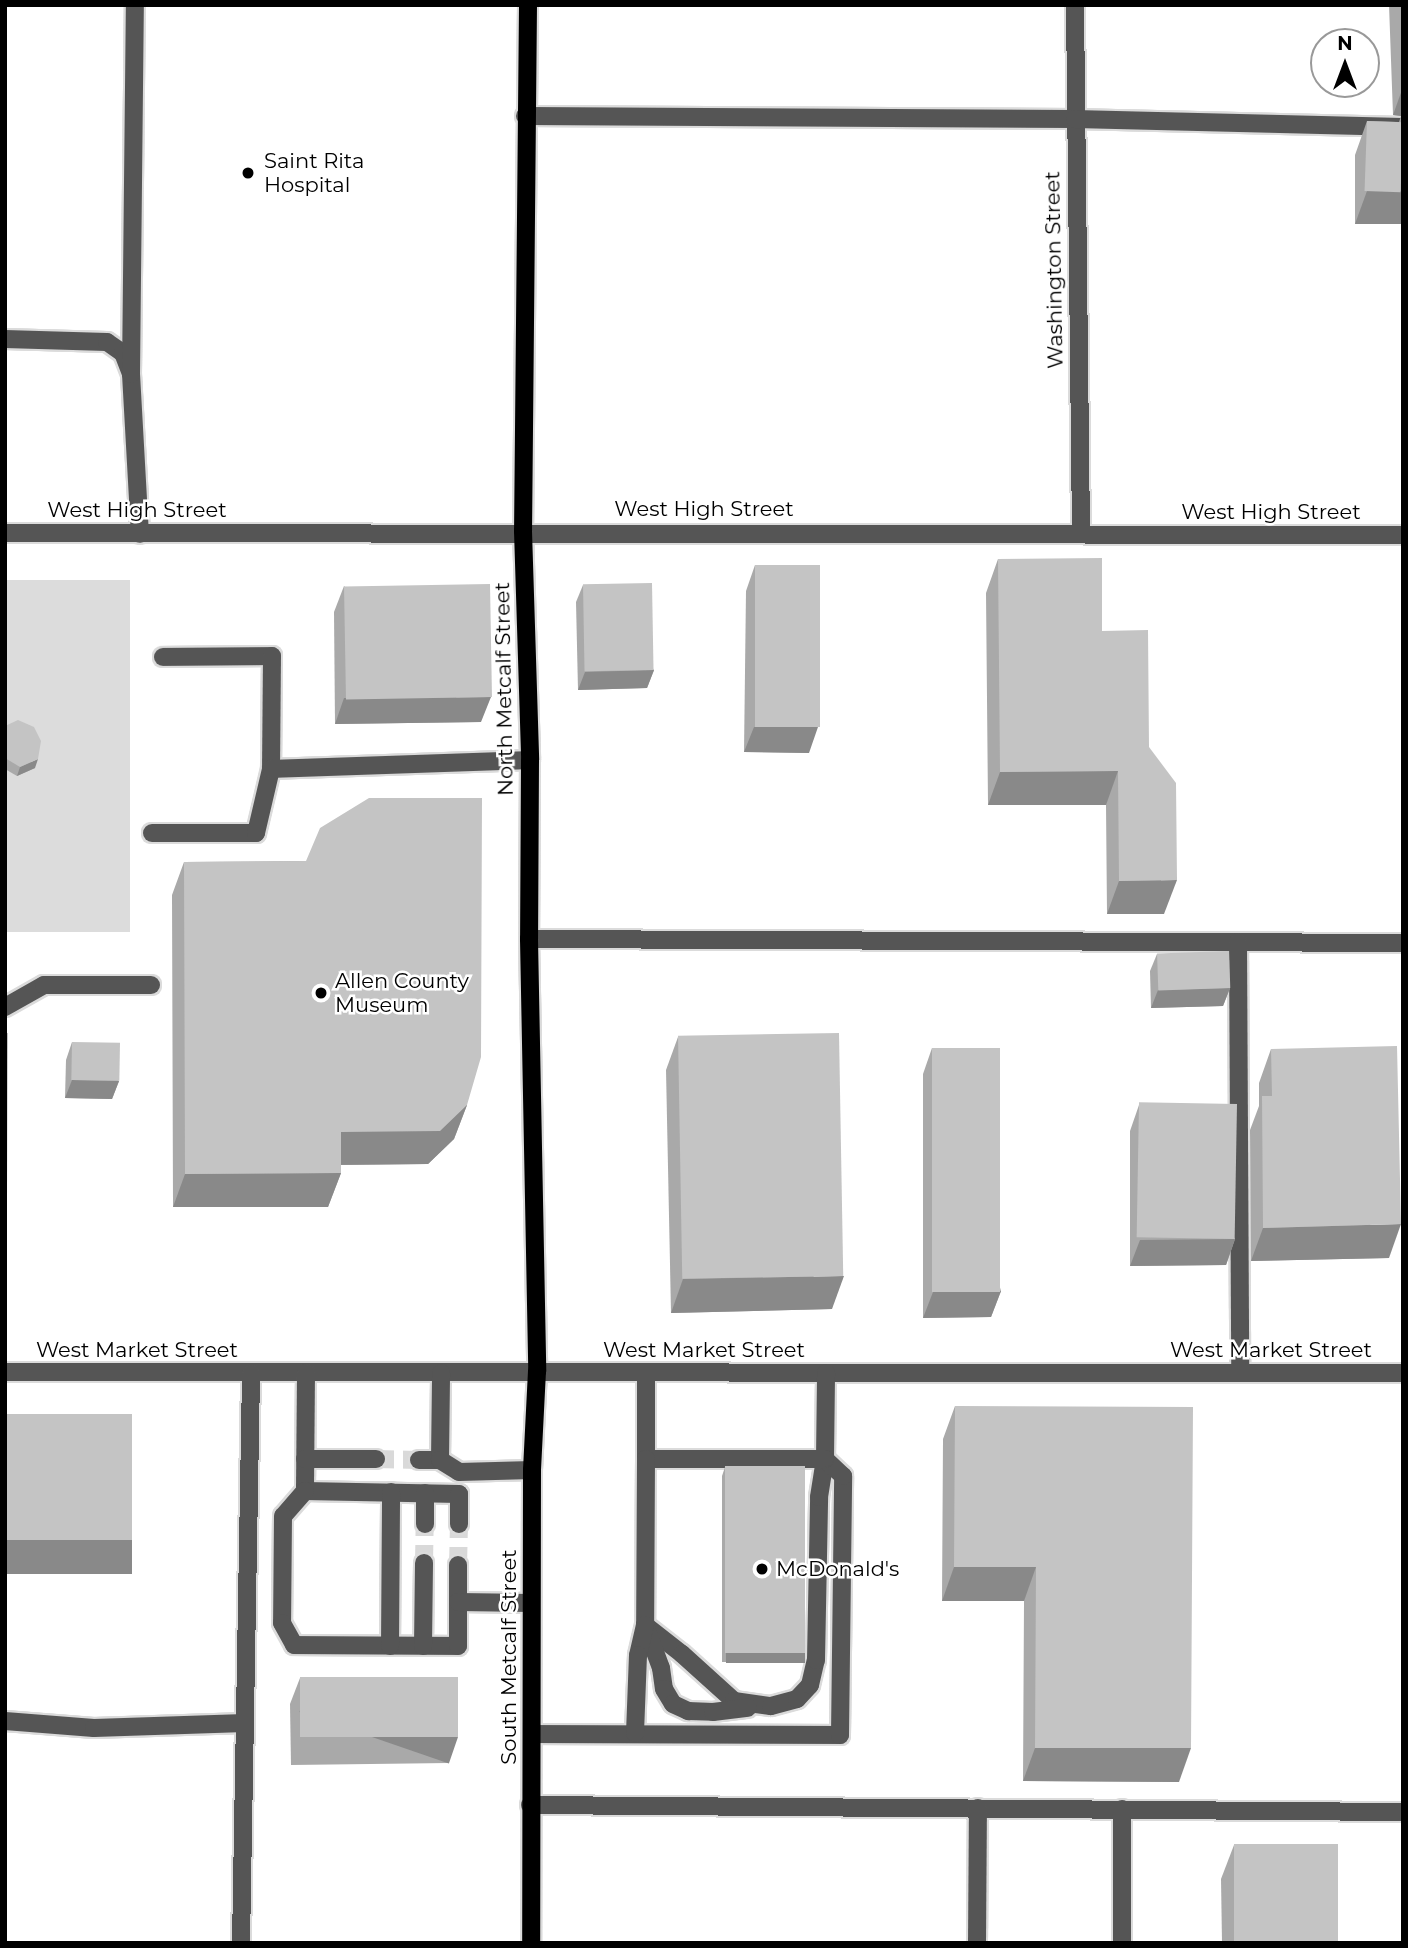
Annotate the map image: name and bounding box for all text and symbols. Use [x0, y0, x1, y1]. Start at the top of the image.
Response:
north arrow [1310, 28, 1380, 98]
text: N [1337, 32, 1353, 55]
place label: Saint Rita Hospital [264, 148, 364, 198]
marker: Saint Rita Hospital [238, 163, 258, 183]
street label: Washington Street [1040, 171, 1068, 369]
street label: West High Street [614, 496, 794, 522]
street label: West High Street [47, 497, 227, 523]
street label: West High Street [1181, 499, 1361, 525]
street label: North Metcalf Street [490, 582, 518, 796]
place label: Allen County Museum [335, 968, 469, 1018]
marker: Allen County Museum [313, 985, 329, 1001]
street label: West Market Street [36, 1337, 238, 1363]
street label: West Market Street [603, 1337, 805, 1363]
street label: West Market Street [1170, 1337, 1372, 1363]
street label: South Metcalf Street [496, 1549, 522, 1765]
place label: McDonald's [776, 1556, 899, 1582]
marker: McDonald's [754, 1561, 770, 1577]

